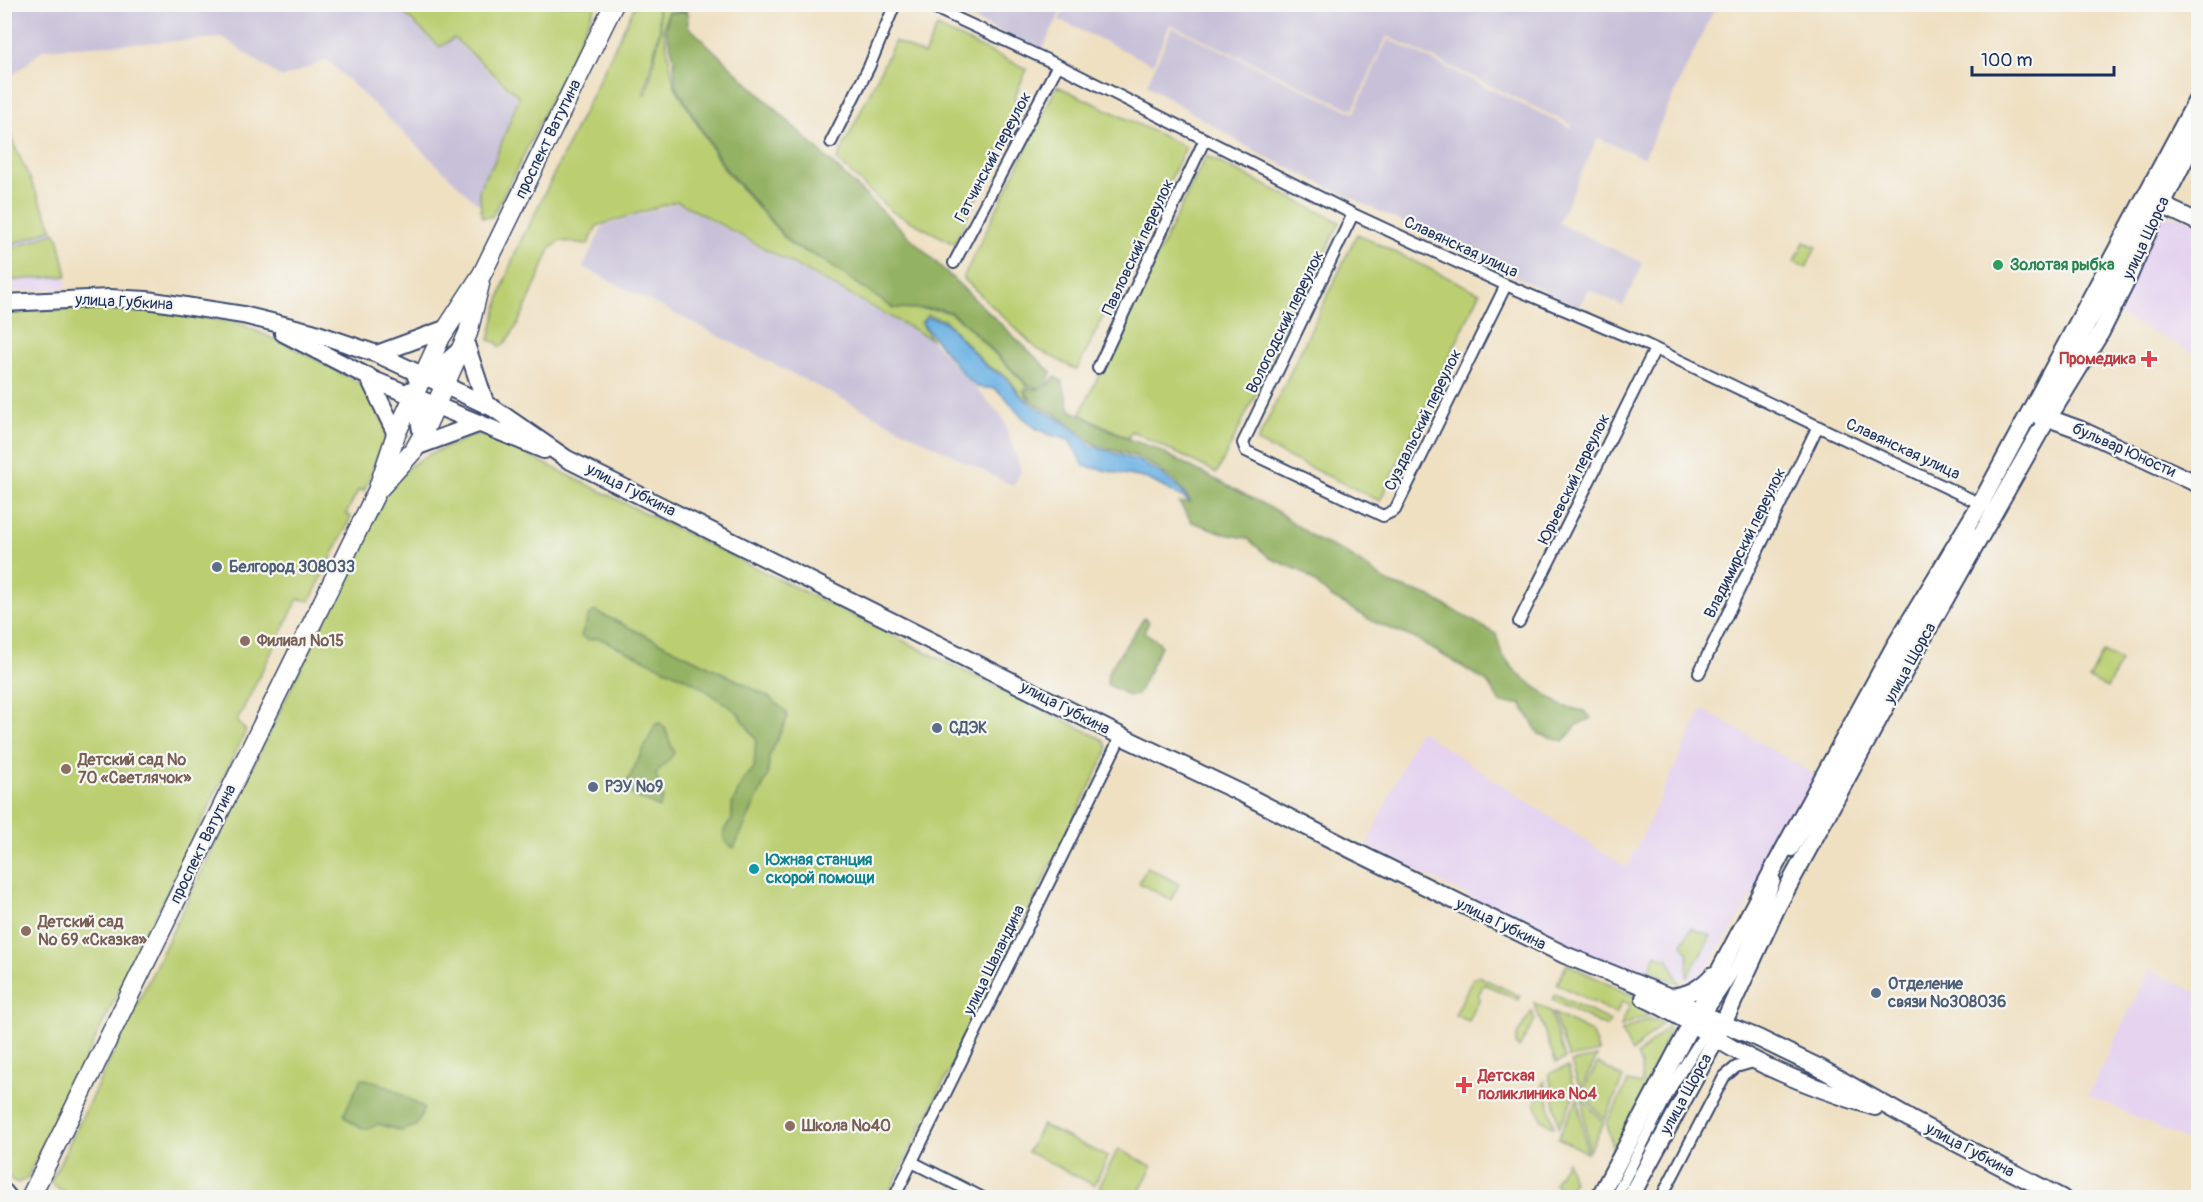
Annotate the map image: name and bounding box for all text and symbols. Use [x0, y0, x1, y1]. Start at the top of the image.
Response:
scale bar [1972, 39, 2114, 77]
text: 100 m [1981, 49, 2033, 72]
street label: проспект Ватутина [510, 76, 586, 202]
street label: Гатчинский переулок [950, 88, 1036, 226]
street label: Павловский переулок [1098, 176, 1178, 318]
street label: улица Щорса [2118, 193, 2174, 284]
street label: Славянская улица [1401, 212, 1521, 282]
street label: Вологодский переулок [1242, 247, 1328, 397]
place label: Золотая рыбка [2010, 255, 2115, 275]
marker: Золотая рыбка [1991, 258, 2005, 272]
street label: улица Губкина [74, 289, 173, 315]
street label: Суздальский переулок [1380, 346, 1466, 494]
place label: Промедика [2059, 349, 2137, 369]
marker: Промедика [2140, 350, 2158, 368]
street label: Юрьевский переулок [1534, 410, 1614, 548]
street label: Славянская улица [1843, 414, 1963, 484]
street label: бульвар Юности [2069, 418, 2179, 482]
street label: улица Губкина [582, 458, 679, 521]
street label: Владимирский переулок [1700, 464, 1790, 622]
place label: Белгород 308033 [229, 557, 355, 577]
marker: Белгород 308033 [210, 560, 224, 574]
street label: улица Щорса [1879, 619, 1940, 708]
place label: Филиал №15 [256, 631, 344, 651]
marker: Филиал №15 [238, 634, 252, 648]
street label: улица Губкина [1016, 676, 1113, 739]
place label: СДЭК [949, 718, 987, 738]
marker: СДЭК [930, 721, 944, 735]
place label: Детский сад № 70 «Светлячок» [77, 750, 192, 788]
marker: Детский сад № 70 «Светлячок» [59, 762, 73, 776]
place label: РЭУ №9 [605, 777, 663, 797]
marker: РЭУ №9 [586, 780, 600, 794]
street label: проспект Ватутина [165, 781, 241, 907]
place label: Южная станция скорой помощи [765, 850, 875, 888]
marker: Южная станция скорой помощи [747, 862, 761, 876]
street label: улица Губкина [1452, 893, 1549, 954]
street label: улица Шаландина [958, 902, 1029, 1019]
place label: Детский сад № 69 «Сказка» [37, 912, 148, 950]
marker: Детский сад № 69 «Сказка» [19, 924, 33, 938]
place label: Отделение связи №308036 [1887, 974, 2006, 1012]
marker: Отделение связи №308036 [1869, 986, 1883, 1000]
street label: улица Щорса [1655, 1050, 1716, 1139]
place label: Детская поликлиника №4 [1477, 1066, 1598, 1104]
marker: Детская поликлиника №4 [1455, 1076, 1473, 1094]
place label: Школа №40 [801, 1116, 891, 1136]
street label: улица Губкина [1921, 1118, 2018, 1182]
marker: Школа №40 [783, 1119, 797, 1133]

